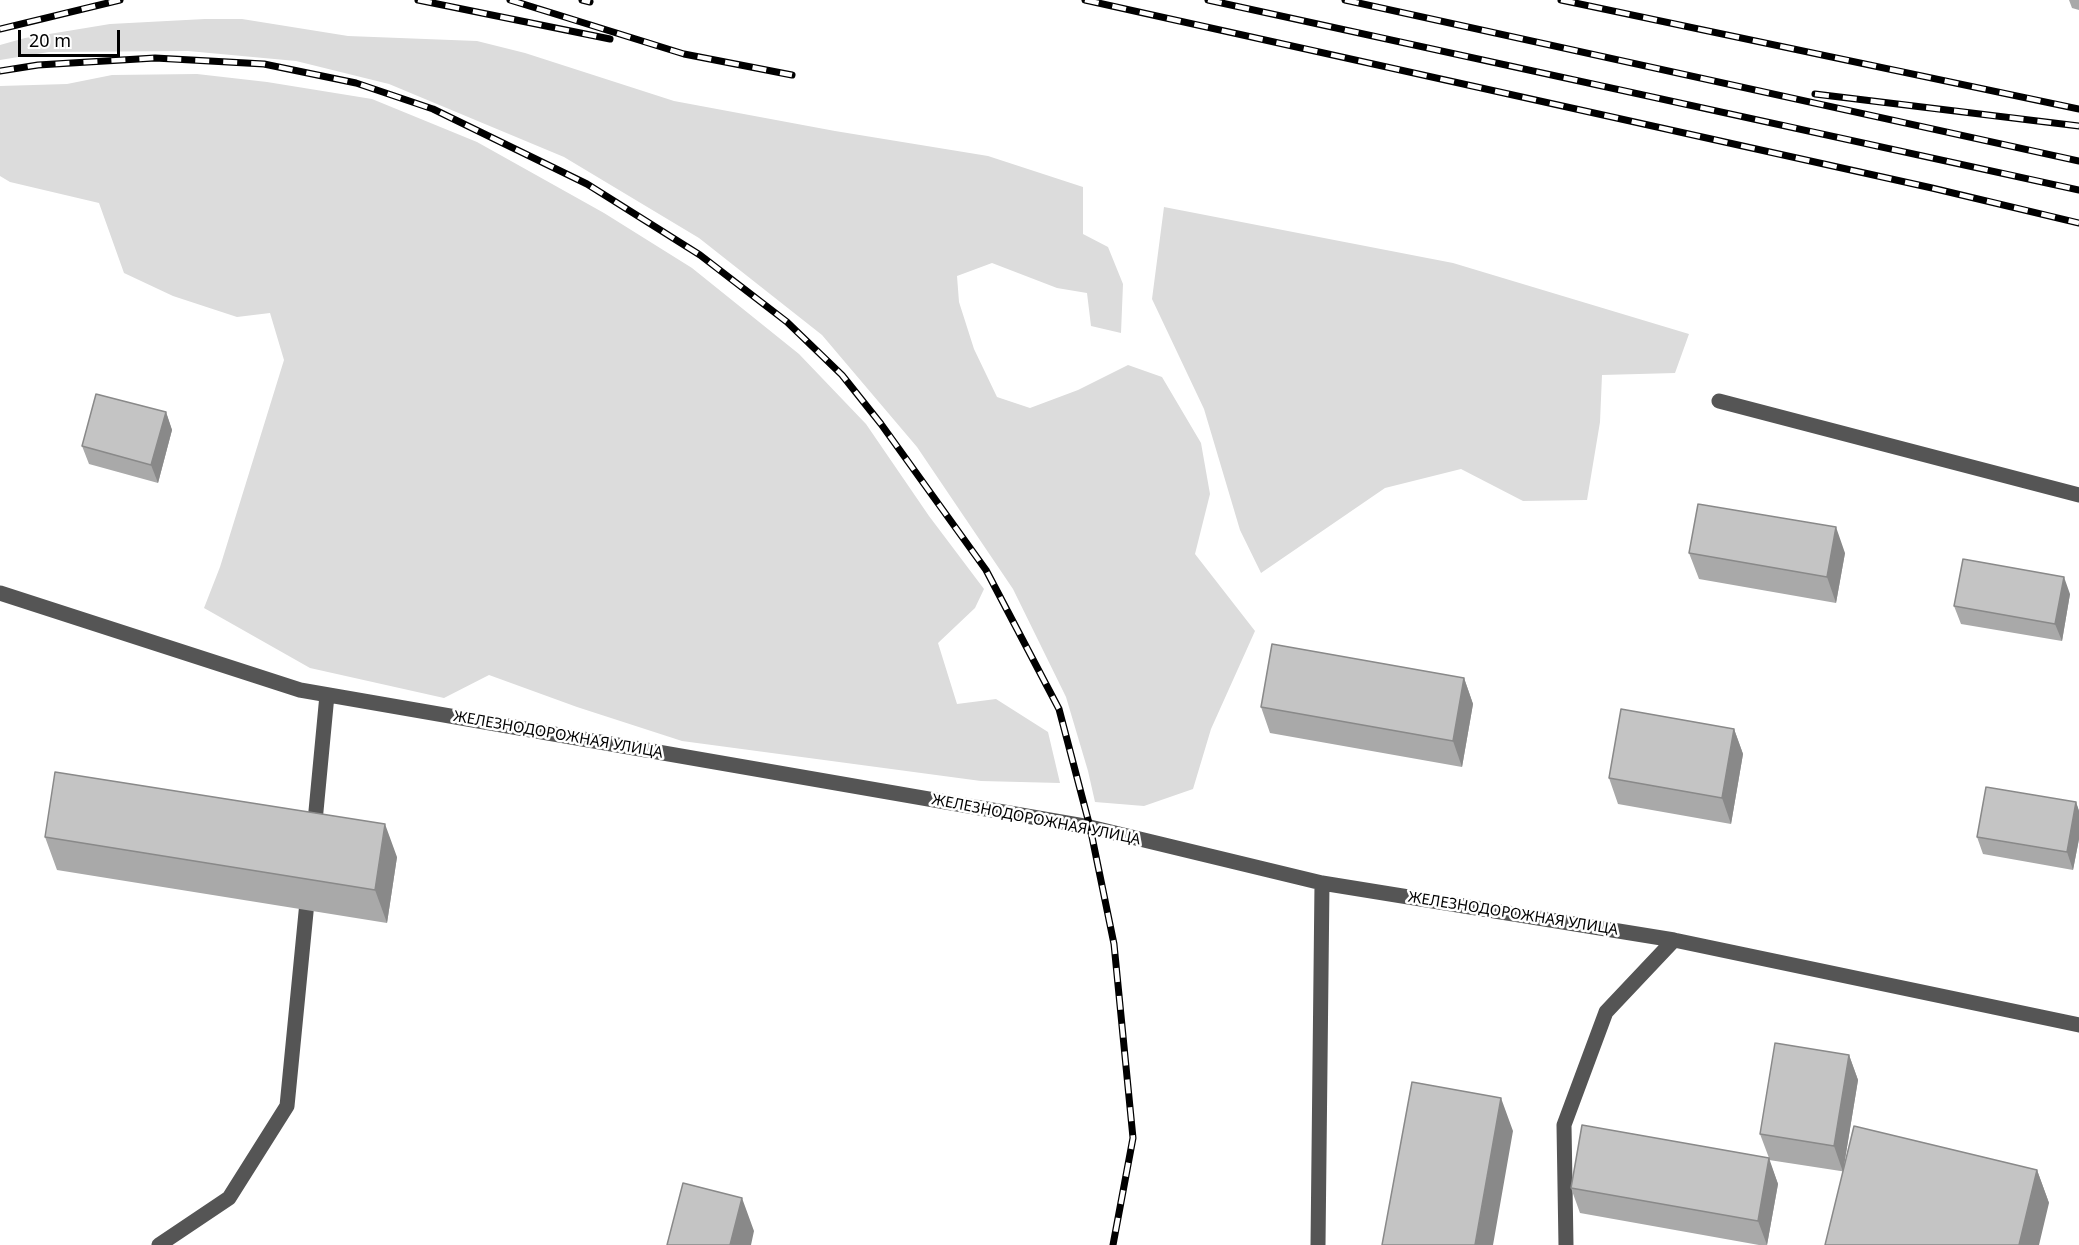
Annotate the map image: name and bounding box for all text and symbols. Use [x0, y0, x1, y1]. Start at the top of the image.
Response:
scale bar [21, 18, 123, 56]
text: 20 m [29, 28, 71, 52]
street label: ЖЕЛЕЗНОДОРОЖНАЯ УЛИЦА [452, 708, 664, 762]
street label: ЖЕЛЕЗНОДОРОЖНАЯ УЛИЦА [930, 791, 1142, 849]
street label: ЖЕЛЕЗНОДОРОЖНАЯ УЛИЦА [1407, 888, 1619, 940]

